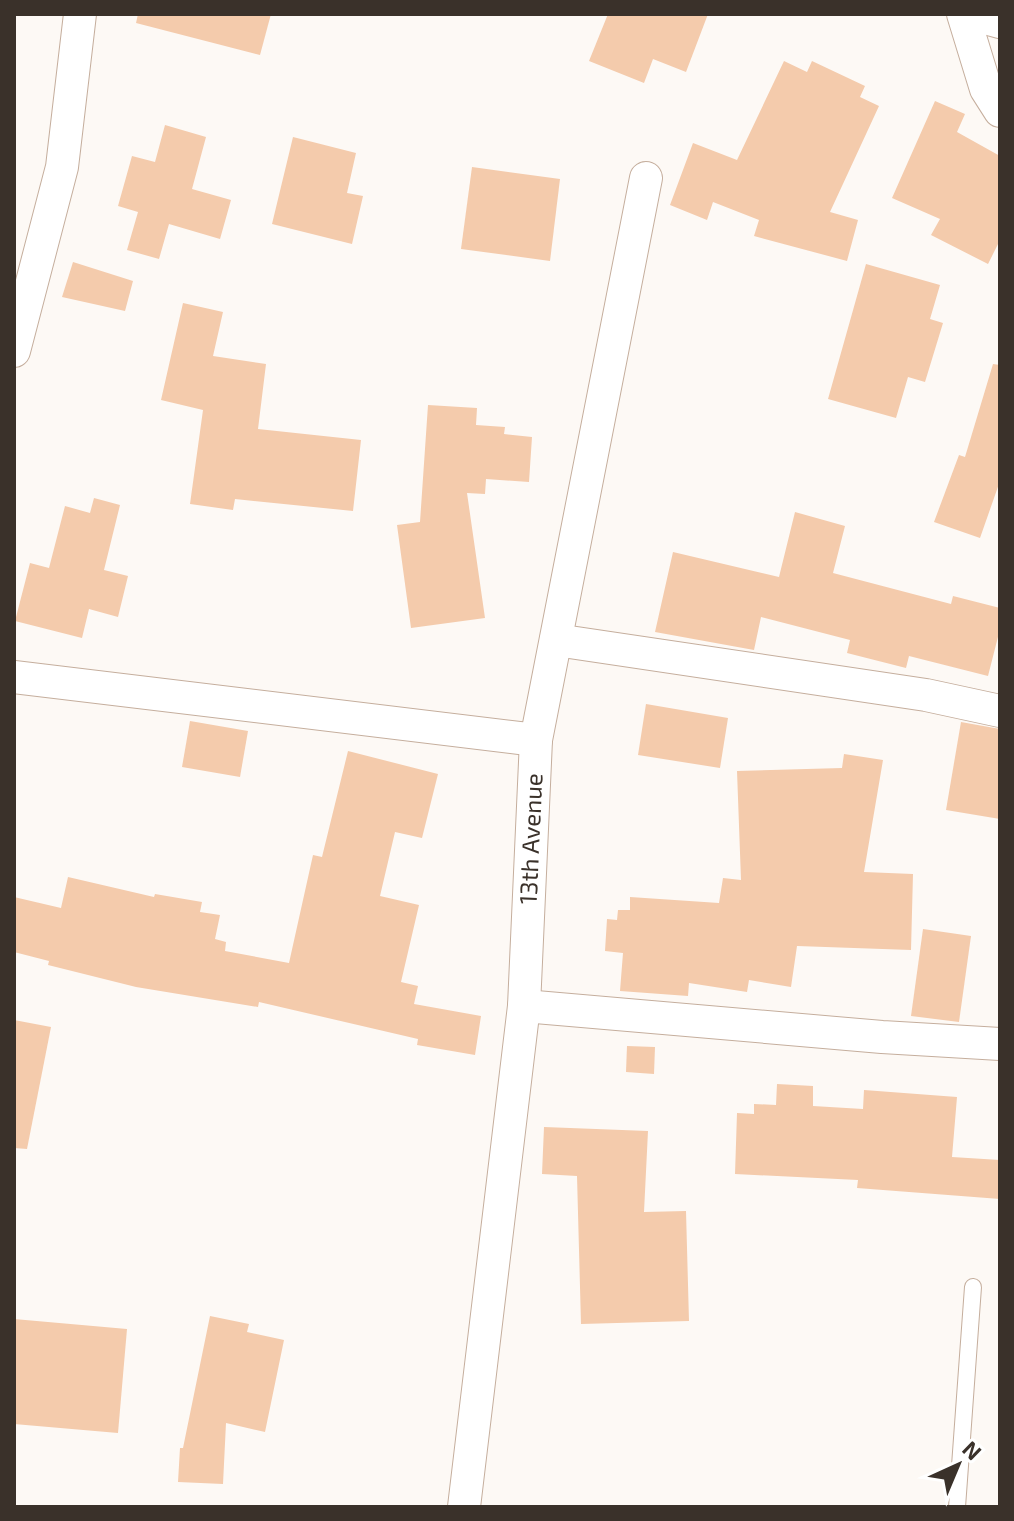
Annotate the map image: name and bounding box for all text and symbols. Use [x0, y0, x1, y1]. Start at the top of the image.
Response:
street label: 13th Avenue [513, 772, 547, 905]
north arrow [918, 1425, 998, 1505]
text: N [958, 1435, 987, 1465]

